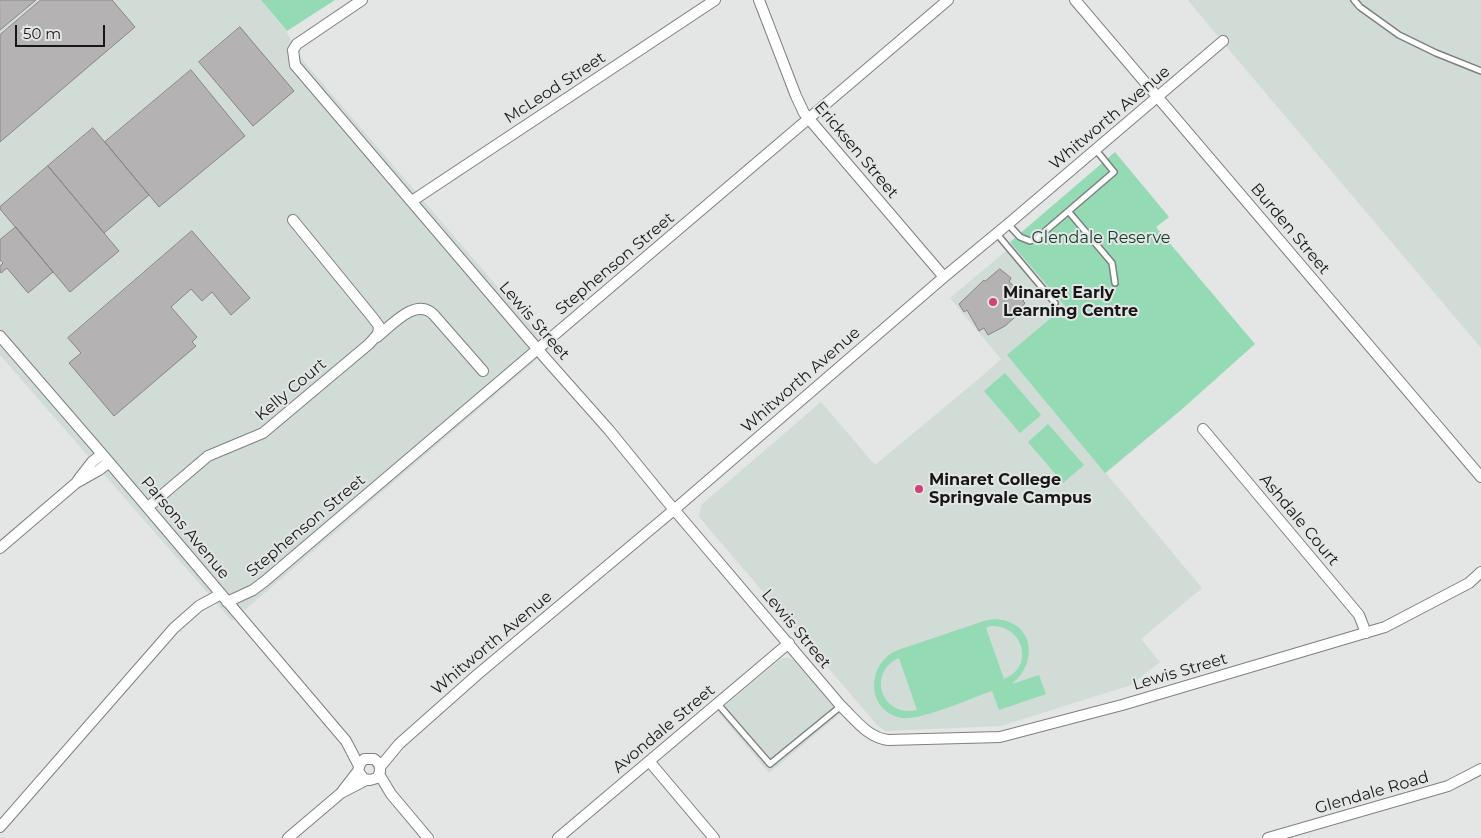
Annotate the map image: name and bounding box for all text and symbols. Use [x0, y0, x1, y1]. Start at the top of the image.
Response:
scale bar [18, 15, 108, 47]
text: 50 m [23, 24, 61, 43]
street label: McLeod Street [501, 48, 609, 128]
street label: Whitworth Avenue [1046, 62, 1174, 174]
street label: Ericksen Street [810, 98, 902, 202]
street label: Burden Street [1246, 180, 1334, 278]
street label: Stephenson Street [552, 209, 678, 319]
park label: Glendale Reserve [1031, 228, 1171, 248]
street label: Lewis Street [495, 278, 573, 364]
place label: Minaret Early Learning Centre [1003, 283, 1138, 321]
marker: Minaret Early Learning Centre [987, 296, 999, 308]
street label: Whitworth Avenue [738, 323, 864, 437]
street label: Kelly Court [252, 355, 330, 425]
place label: Minaret College Springvale Campus [929, 470, 1091, 508]
street label: Ashdale Court [1255, 470, 1343, 570]
street label: Stephenson Street [243, 471, 369, 581]
street label: Parsons Avenue [136, 473, 234, 583]
marker: Minaret College Springvale Campus [913, 483, 925, 495]
street label: Lewis Street [757, 585, 835, 673]
street label: Whitworth Avenue [428, 587, 556, 699]
street label: Lewis Street [1130, 649, 1230, 695]
street label: Avondale Street [609, 681, 719, 777]
street label: Glendale Road [1313, 768, 1431, 818]

